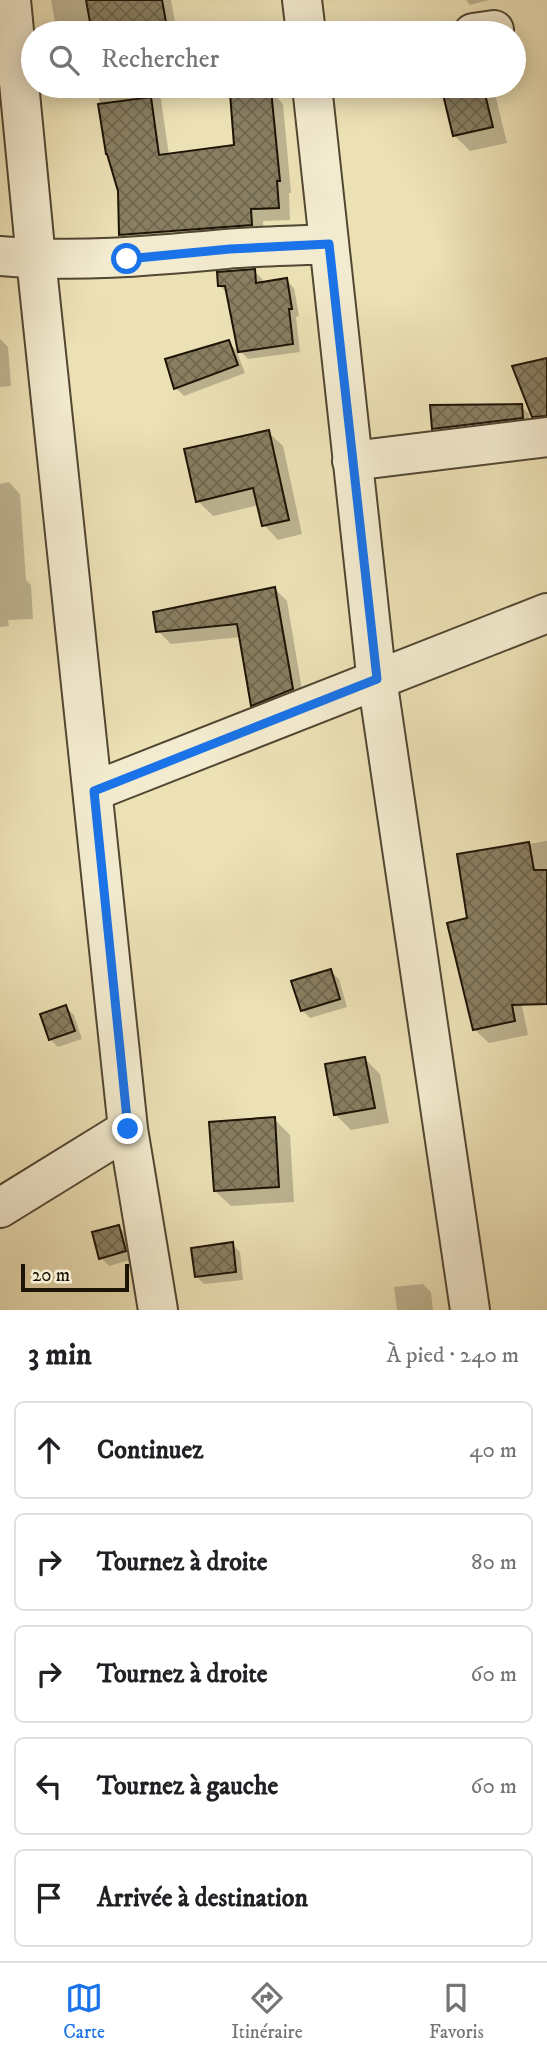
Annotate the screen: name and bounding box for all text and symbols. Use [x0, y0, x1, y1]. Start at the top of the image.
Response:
search box [21, 21, 526, 98]
icon: search [45, 41, 83, 79]
text: Rechercher [101, 43, 219, 76]
route start [111, 243, 142, 274]
route end [112, 1113, 143, 1144]
scale bar [21, 1261, 130, 1293]
text: 20 m [32, 1264, 70, 1287]
text: 3 min [28, 1337, 92, 1374]
text: À pied · 240 m [386, 1341, 519, 1370]
icon: ahead [30, 1431, 68, 1469]
text: Continuez [97, 1434, 203, 1467]
text: 40 m [469, 1436, 517, 1465]
icon: right [30, 1543, 68, 1581]
text: Tournez à droite [97, 1546, 268, 1579]
text: 80 m [471, 1548, 517, 1577]
icon: right [30, 1655, 68, 1693]
text: Tournez à droite [97, 1658, 268, 1691]
text: 60 m [470, 1660, 517, 1689]
icon: left [30, 1767, 68, 1805]
text: Tournez à gauche [97, 1770, 278, 1803]
text: 60 m [470, 1772, 517, 1801]
icon: arrive [30, 1879, 68, 1917]
text: Arrivée à destination [97, 1882, 308, 1915]
tab: Carte [63, 1979, 105, 2044]
tab: Itinéraire [231, 1979, 303, 2044]
tab: Favoris [429, 1979, 484, 2044]

